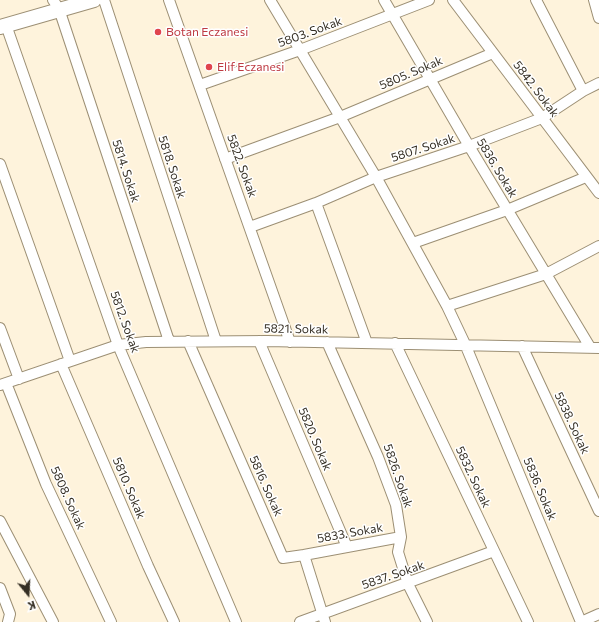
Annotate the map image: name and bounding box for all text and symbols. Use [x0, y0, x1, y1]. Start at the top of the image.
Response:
street label: 5803. Sokak [276, 14, 344, 50]
place label: Botan Eczanesi [166, 25, 248, 39]
marker: Botan Eczanesi [153, 27, 163, 37]
street label: 5805. Sokak [377, 53, 445, 93]
street label: 5842. Sokak [510, 58, 562, 120]
place label: Elif Eczanesi [217, 60, 284, 74]
marker: Elif Eczanesi [204, 62, 214, 72]
street label: 5807. Sokak [389, 131, 457, 165]
street label: 5822. Sokak [224, 132, 260, 200]
street label: 5818. Sokak [155, 134, 189, 200]
street label: 5836. Sokak [474, 136, 520, 200]
street label: 5814. Sokak [109, 138, 143, 204]
street label: 5812. Sokak [107, 289, 143, 355]
street label: 5821. Sokak [264, 321, 328, 337]
street label: 5838. Sokak [551, 390, 593, 456]
street label: 5820. Sokak [295, 405, 335, 473]
street label: 5826. Sokak [380, 442, 416, 510]
street label: 5832. Sokak [452, 444, 494, 510]
street label: 5816. Sokak [246, 453, 286, 519]
street label: 5810. Sokak [110, 455, 148, 521]
street label: 5836. Sokak [520, 455, 560, 523]
street label: 5808. Sokak [48, 464, 88, 532]
street label: 5833. Sokak [316, 520, 384, 546]
street label: 5837. Sokak [360, 558, 426, 592]
north arrow [8, 574, 48, 614]
text: K [26, 599, 38, 613]

